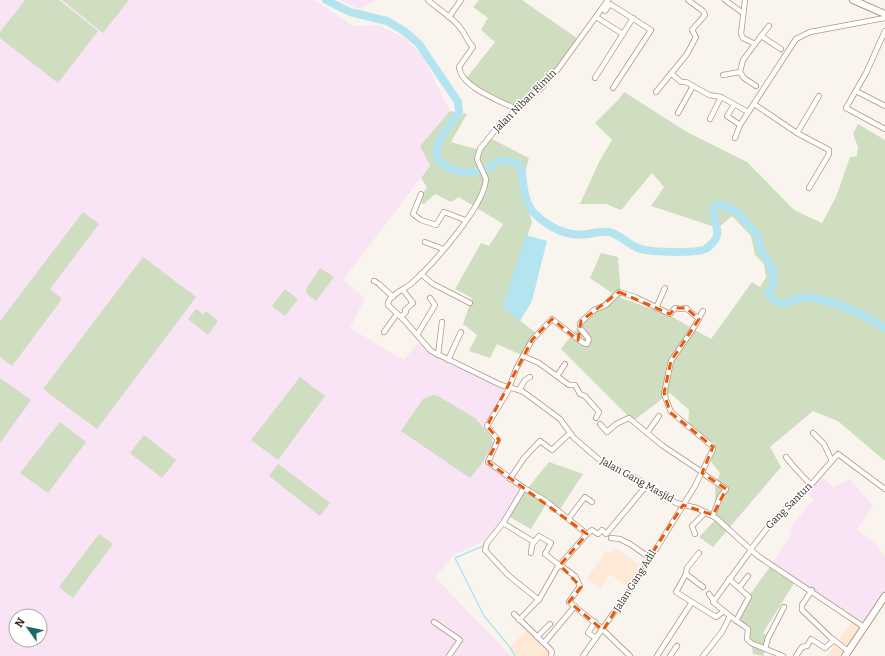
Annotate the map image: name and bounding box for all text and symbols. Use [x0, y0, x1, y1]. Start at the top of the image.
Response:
street label: Jalan Niban Rimin [490, 67, 559, 136]
street label: Jalan Gang Masjid [597, 454, 676, 505]
street label: Gang Santun [763, 480, 815, 532]
street label: Jalan Gang Adil [611, 548, 659, 615]
north arrow [8, 608, 48, 648]
text: N [12, 615, 28, 630]

